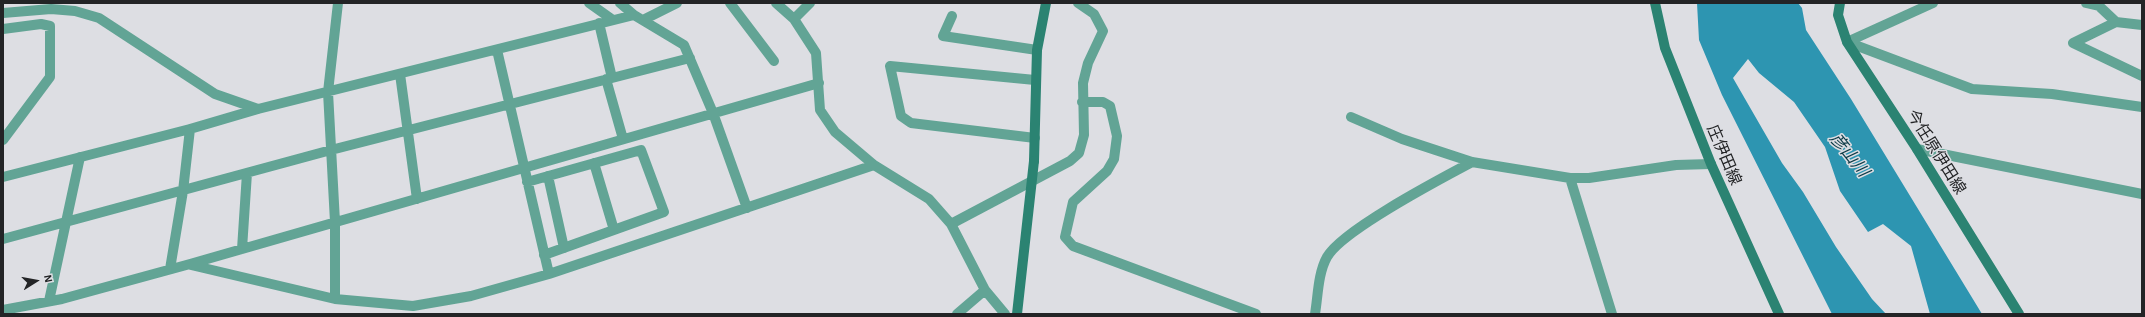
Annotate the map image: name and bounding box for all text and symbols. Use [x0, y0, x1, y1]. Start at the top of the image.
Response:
street label: 今任原伊田線 [1902, 106, 1970, 198]
street label: 庄伊田線 [1703, 122, 1745, 188]
water label: 彦山川 [1825, 129, 1873, 181]
north arrow [16, 261, 56, 301]
text: N [42, 274, 54, 283]

